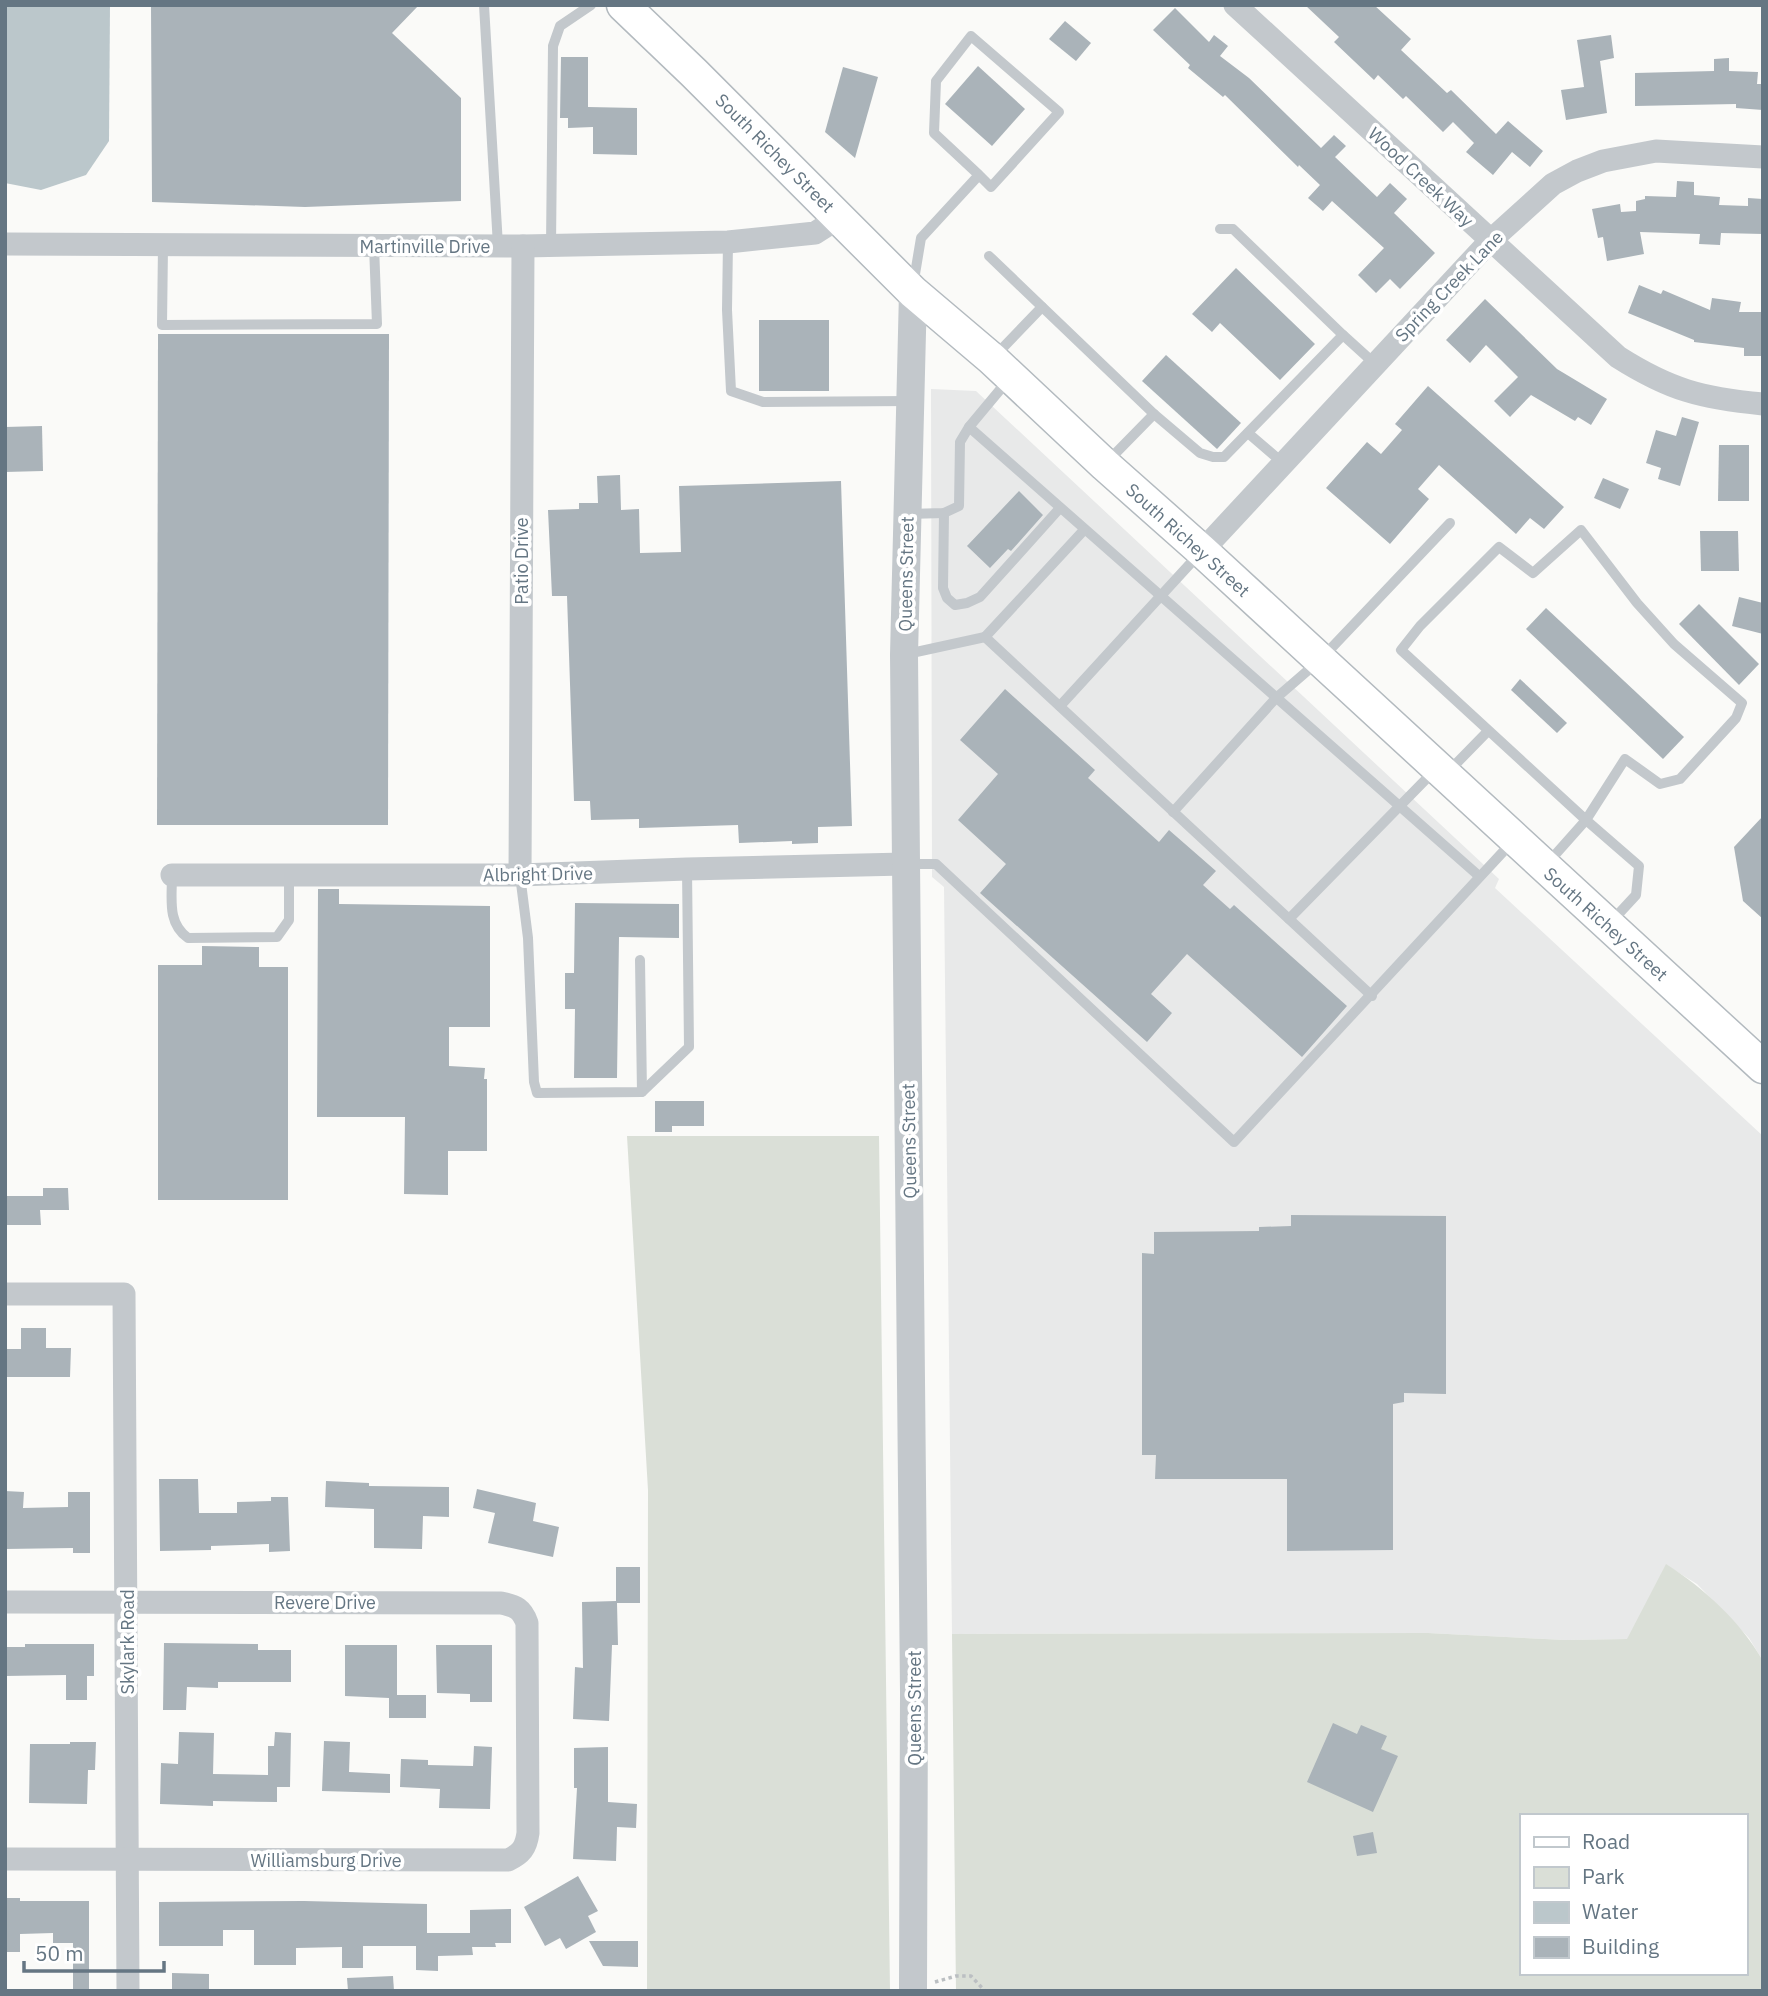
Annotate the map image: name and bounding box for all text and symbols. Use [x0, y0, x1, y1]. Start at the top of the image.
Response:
street label: South Richey Street [711, 89, 839, 217]
street label: Wood Creek Way [1363, 122, 1479, 232]
street label: Spring Creek Lane [1390, 225, 1508, 346]
street label: Martinville Drive [360, 235, 490, 258]
street label: South Richey Street [1121, 478, 1255, 602]
street label: Queens Street [893, 516, 919, 632]
street label: Patio Drive [510, 517, 533, 605]
street label: Albright Drive [483, 862, 593, 886]
street label: South Richey Street [1539, 862, 1673, 986]
street label: Queens Street [896, 1083, 922, 1199]
street label: Skylark Road [116, 1589, 139, 1695]
street label: Revere Drive [274, 1591, 376, 1614]
street label: Queens Street [903, 1650, 926, 1766]
legend [1520, 1814, 1747, 1975]
text: Road [1582, 1827, 1630, 1855]
street label: Williamsburg Drive [250, 1849, 402, 1872]
text: Park [1582, 1862, 1625, 1890]
text: Water [1582, 1897, 1639, 1925]
scale bar [24, 1930, 164, 1974]
text: Building [1582, 1932, 1659, 1960]
text: 50 m [35, 1939, 84, 1967]

